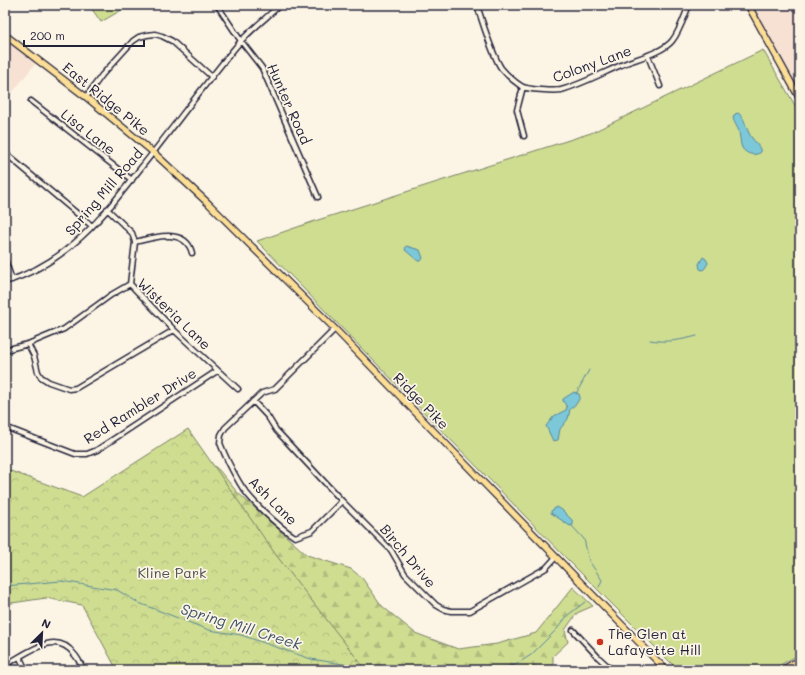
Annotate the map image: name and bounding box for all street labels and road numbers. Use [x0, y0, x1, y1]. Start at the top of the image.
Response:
street label: Colony Lane [550, 41, 634, 87]
street label: East Ridge Pike [59, 58, 154, 140]
street label: Hunter Road [263, 60, 316, 147]
street label: Lisa Lane [57, 104, 119, 159]
street label: Spring Mill Road [60, 144, 147, 239]
street label: Wisteria Lane [133, 274, 215, 354]
street label: Red Rambler Drive [80, 363, 200, 448]
street label: Ridge Pike [389, 368, 453, 433]
street label: Ash Lane [245, 472, 302, 529]
street label: Birch Drive [376, 520, 441, 592]

